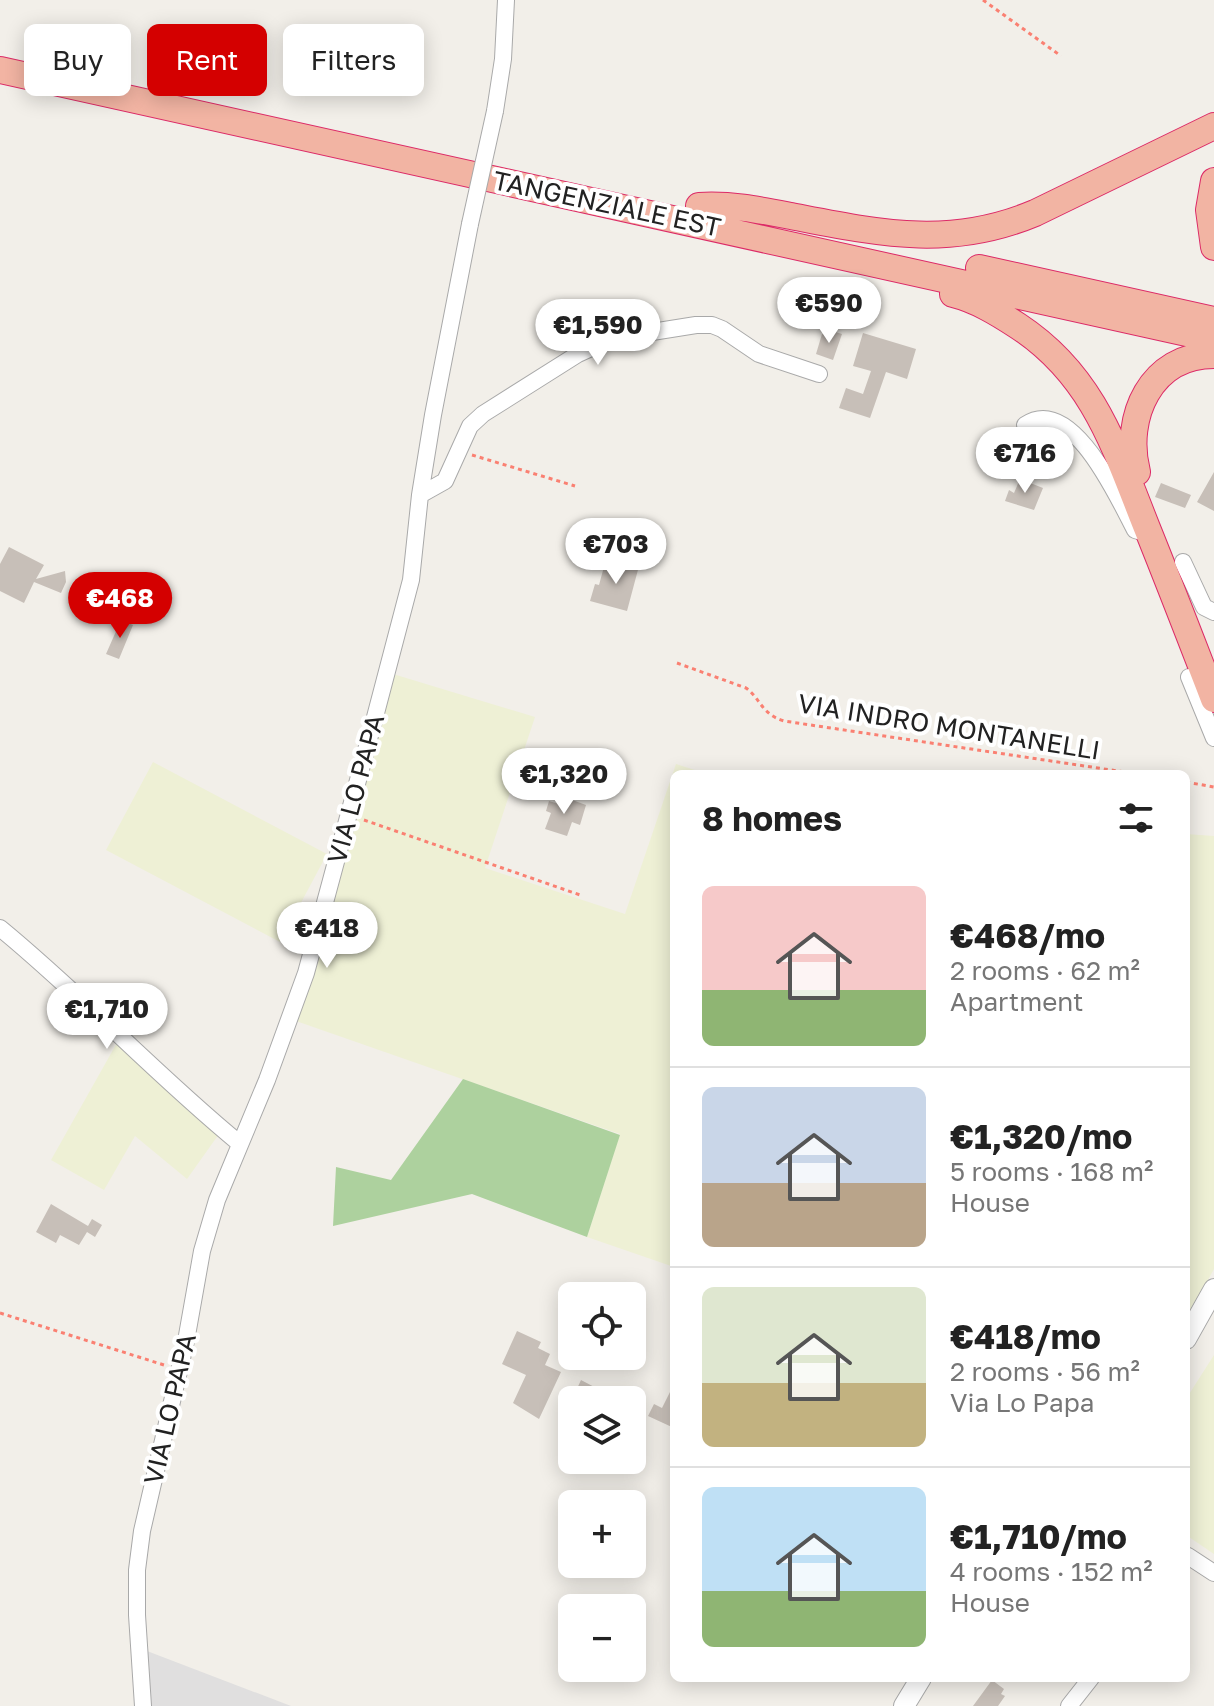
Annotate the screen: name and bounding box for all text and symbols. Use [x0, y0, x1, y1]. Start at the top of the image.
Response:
chip: Buy [24, 24, 131, 96]
chip: Rent [147, 24, 267, 96]
chip: Filters [283, 24, 424, 96]
street label: TANGENZIALE EST [490, 164, 724, 243]
pin: €590 [782, 277, 876, 345]
text: €590 [795, 287, 863, 318]
pin: €1,590 [533, 299, 663, 367]
text: €1,590 [553, 309, 643, 340]
pin: €716 [978, 427, 1072, 495]
text: €716 [994, 437, 1056, 468]
pin: €703 [569, 518, 663, 586]
text: €703 [583, 528, 649, 559]
pin: €468 [73, 572, 167, 640]
text: €468 [86, 582, 154, 613]
street label: VIA INDRO MONTANELLI [796, 687, 1102, 766]
street label: VIA LO PAPA [321, 711, 390, 867]
pin: €1,320 [499, 748, 629, 816]
text: €1,320 [520, 758, 608, 789]
icon: filters [1114, 796, 1158, 840]
text: 8 homes [702, 798, 842, 838]
pin: €418 [280, 902, 374, 970]
text: €418 [295, 912, 359, 943]
text: €468/mo [950, 915, 1105, 955]
icon: home [766, 918, 862, 1014]
text: 2 rooms · 62 m² [950, 955, 1140, 986]
pin: €1,710 [42, 983, 172, 1051]
text: Apartment [950, 986, 1083, 1017]
text: €1,710 [65, 993, 149, 1024]
text: €1,320/mo [950, 1116, 1132, 1156]
icon: home [766, 1119, 862, 1215]
text: 5 rooms · 168 m² [950, 1156, 1153, 1187]
text: House [950, 1187, 1030, 1218]
map controls [558, 1282, 646, 1682]
button: locate [558, 1282, 646, 1370]
text: €418/mo [950, 1316, 1101, 1356]
icon: home [766, 1319, 862, 1415]
street label: VIA LO PAPA [137, 1330, 202, 1487]
text: 2 rooms · 56 m² [950, 1356, 1140, 1387]
button: layers [558, 1386, 646, 1474]
text: Via Lo Papa [950, 1387, 1094, 1418]
button: + [558, 1490, 646, 1578]
text: €1,710/mo [950, 1516, 1127, 1556]
icon: home [766, 1519, 862, 1615]
text: 4 rooms · 152 m² [950, 1556, 1153, 1587]
text: House [950, 1587, 1030, 1618]
button: − [558, 1594, 646, 1682]

